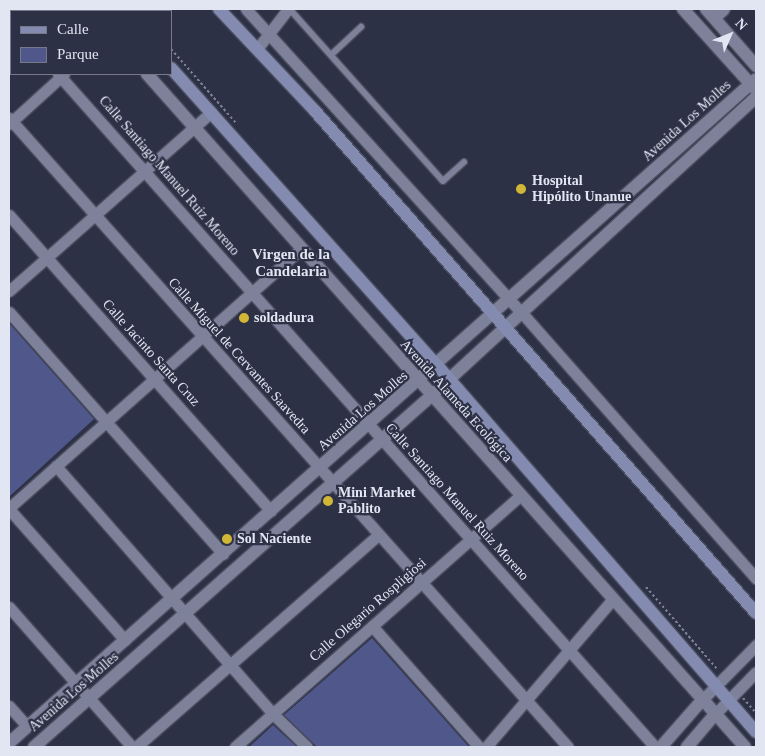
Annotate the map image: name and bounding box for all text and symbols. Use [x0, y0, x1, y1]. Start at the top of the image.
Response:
legend [10, 10, 172, 75]
north arrow [705, 10, 755, 60]
text: N [732, 15, 750, 33]
text: Calle [57, 21, 89, 37]
text: Parque [57, 46, 99, 62]
street label: Avenida Los Molles [639, 77, 735, 165]
street label: Calle Santiago Manuel Ruiz Moreno [95, 93, 243, 259]
place label: Hospital Hipólito Unanue [532, 173, 631, 206]
marker: Hospital Hipólito Unanue [514, 182, 528, 196]
district label: Virgen de la Candelaria [252, 245, 330, 280]
street label: Calle Miguel de Cervantes Saavedra [164, 274, 314, 438]
street label: Calle Jacinto Santa Cruz [99, 296, 203, 410]
place label: soldadura [254, 310, 314, 326]
marker: soldadura [238, 312, 250, 324]
street label: Avenida Alameda Ecológica [396, 336, 516, 466]
street label: Avenida Los Molles [315, 368, 411, 454]
street label: Calle Santiago Manuel Ruiz Moreno [382, 420, 532, 584]
place label: Mini Market Pablito [338, 485, 415, 518]
marker: Mini Market Pablito [322, 495, 334, 507]
place label: Sol Naciente [237, 531, 311, 547]
marker: Sol Naciente [221, 533, 233, 545]
street label: Calle Olegario Rospligiosi [306, 555, 430, 665]
street label: Avenida Los Molles [26, 649, 122, 735]

